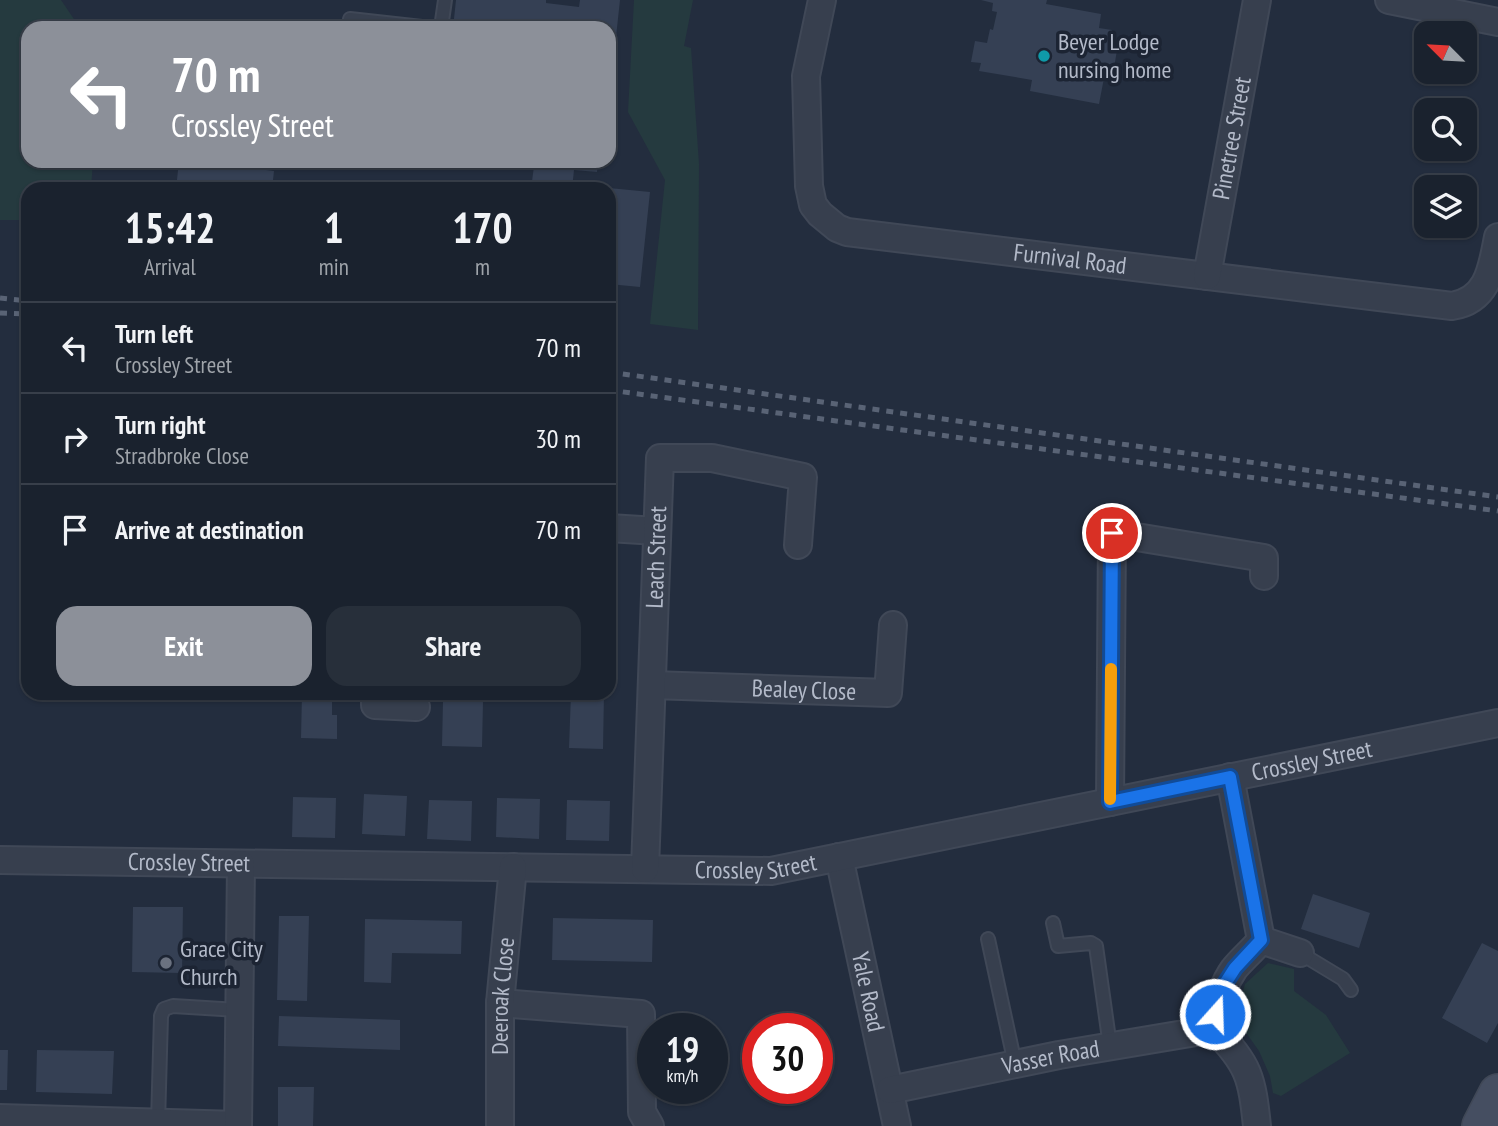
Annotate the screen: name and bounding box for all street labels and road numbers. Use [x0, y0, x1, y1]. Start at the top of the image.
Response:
street label: Pinetree Street [1205, 74, 1258, 202]
street label: Furnival Road [1012, 237, 1128, 281]
street label: Leach Street [639, 505, 673, 609]
street label: Bealey Close [751, 672, 857, 707]
street label: Crossley Street [1249, 733, 1375, 788]
street label: Crossley Street [128, 846, 251, 879]
street label: Crossley Street [695, 846, 819, 886]
street label: Deeroak Close [484, 936, 521, 1055]
street label: Yale Road [845, 949, 892, 1035]
street label: Vasser Road [998, 1032, 1102, 1082]

